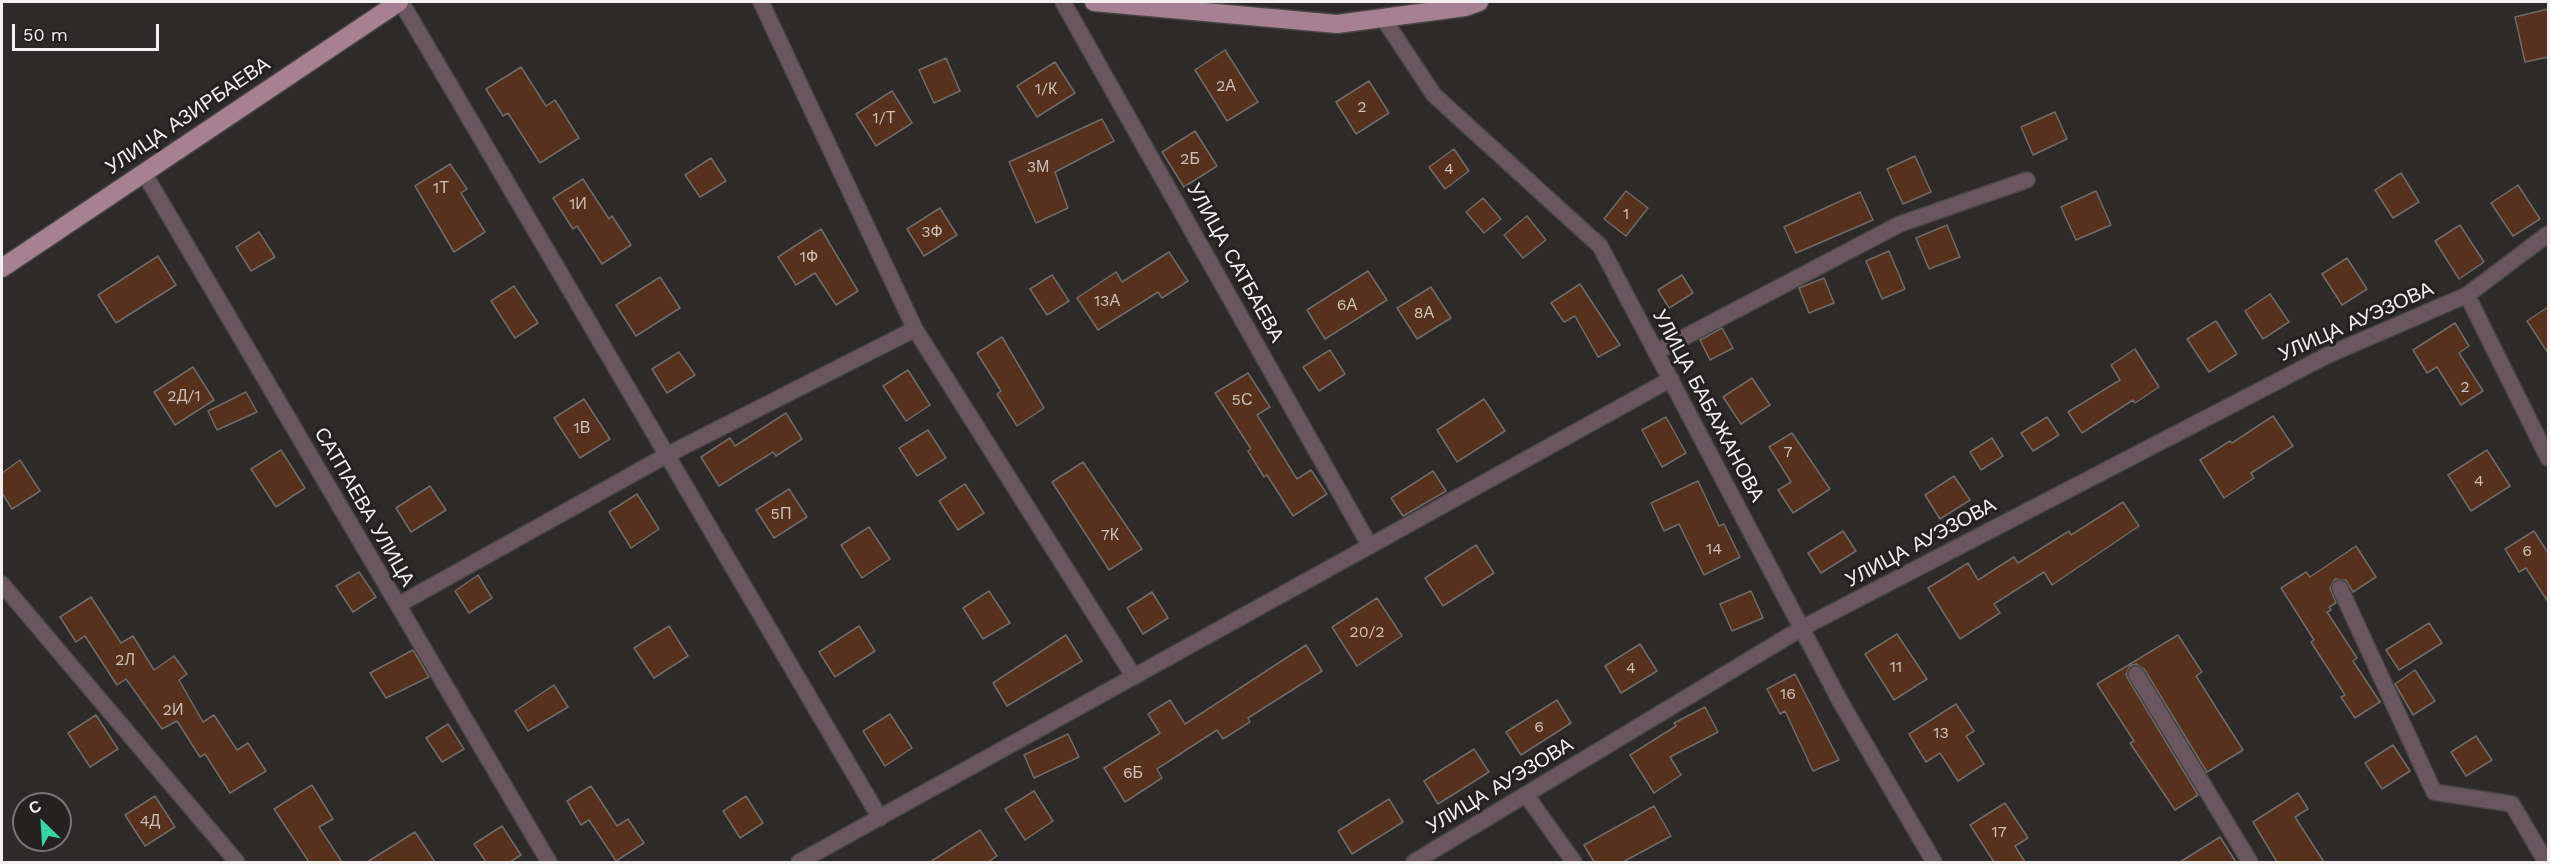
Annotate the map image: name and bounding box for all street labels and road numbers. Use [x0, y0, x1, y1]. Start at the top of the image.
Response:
street label: УЛИЦА АЗИРБАЕВА [101, 52, 275, 180]
street label: УЛИЦА САТБАЕВА [1181, 179, 1289, 347]
street label: УЛИЦА АУЭЗОВА [2275, 277, 2437, 367]
street label: УЛИЦА БАБАЖАНОВА [1647, 306, 1769, 506]
street label: САТПАЕВА УЛИЦА [309, 423, 419, 591]
street label: УЛИЦА АУЭЗОВА [1842, 493, 2000, 593]
street label: УЛИЦА АУЭЗОВА [1422, 733, 1578, 839]

